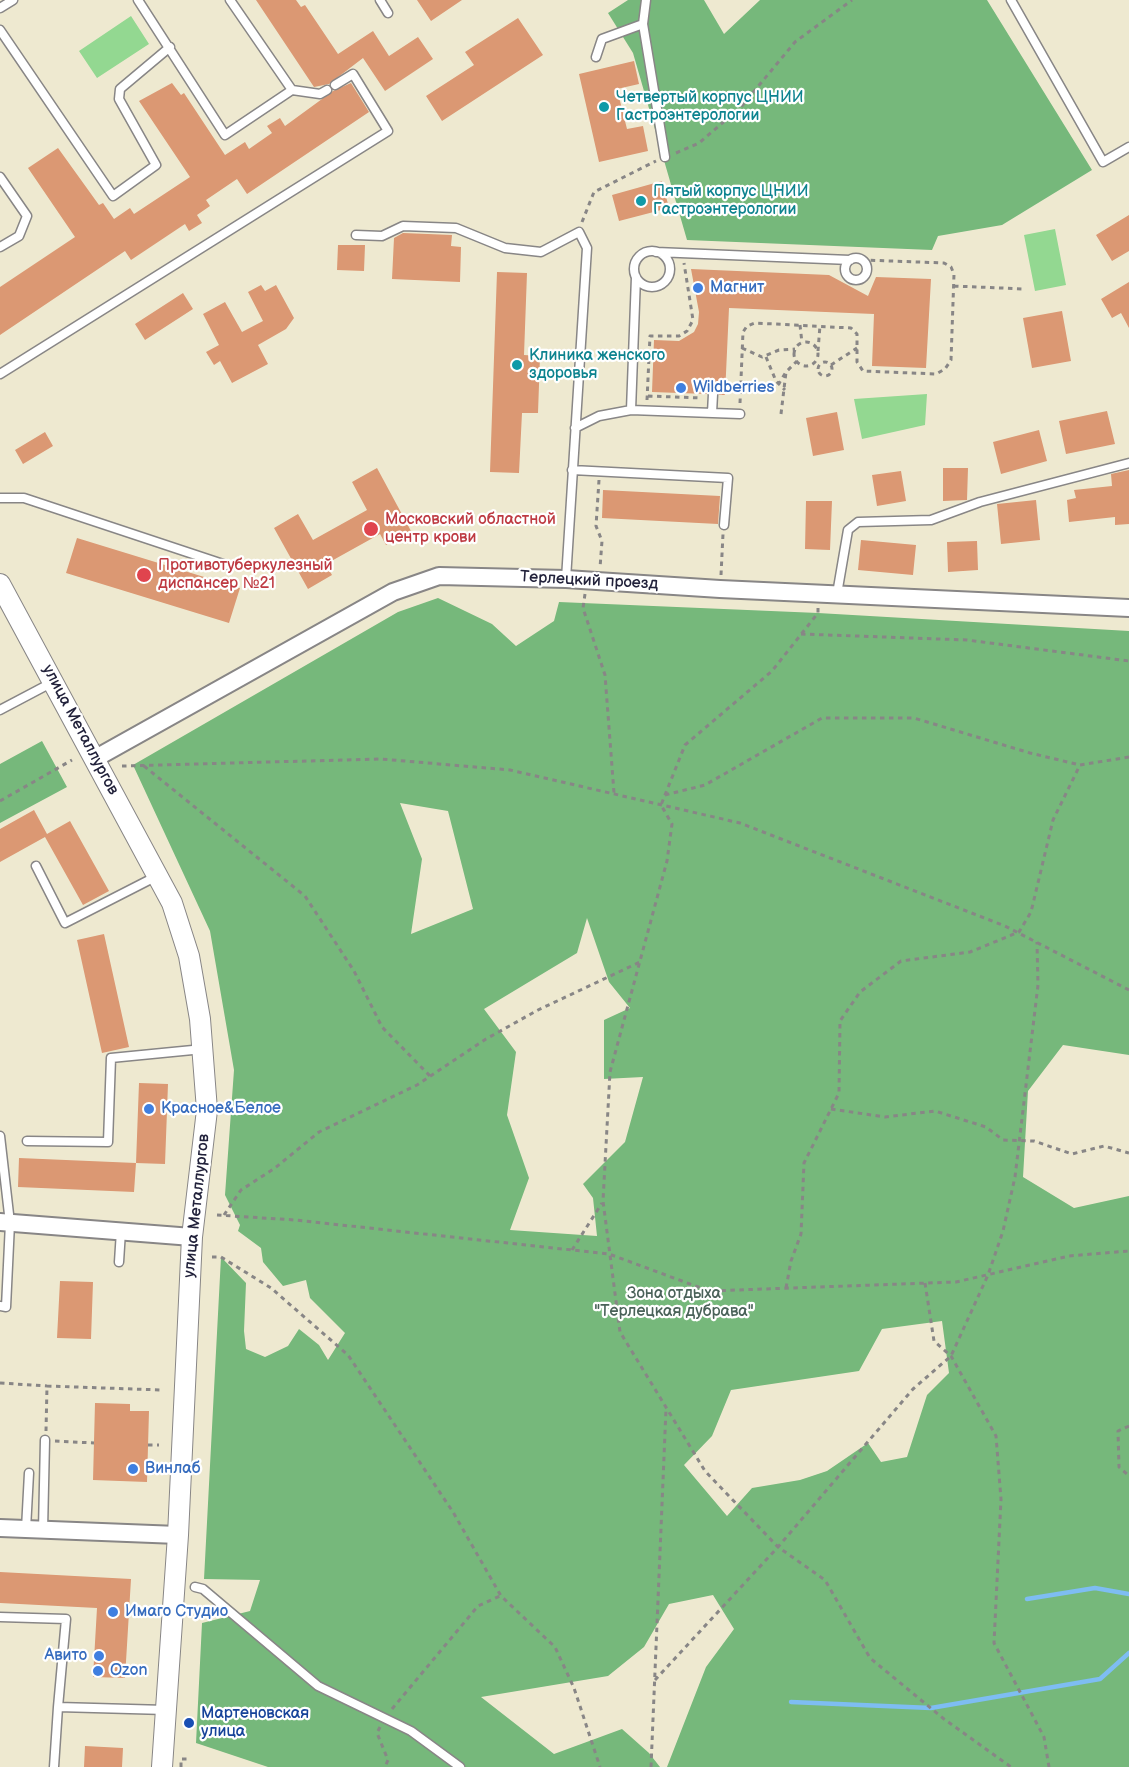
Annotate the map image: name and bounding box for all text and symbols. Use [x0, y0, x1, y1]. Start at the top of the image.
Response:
place label: Четвертый корпус ЦНИИ Гастроэнтерологии [616, 88, 804, 126]
marker: Четвертый корпус ЦНИИ Гастроэнтерологии [597, 100, 611, 114]
place label: Пятый корпус ЦНИИ Гастроэнтерологии [653, 182, 809, 220]
marker: Пятый корпус ЦНИИ Гастроэнтерологии [634, 194, 648, 208]
place label: Магнит [710, 278, 765, 298]
marker: Магнит [691, 281, 705, 295]
place label: Клиника женского здоровья [529, 346, 665, 384]
marker: Клиника женского здоровья [510, 358, 524, 372]
place label: Wildberries [693, 378, 774, 398]
marker: Wildberries [674, 381, 688, 395]
place label: Московский областной центр крови [385, 510, 556, 548]
marker: Московский областной центр крови [362, 520, 380, 538]
place label: Противотуберкулезный диспансер №21 [158, 556, 333, 594]
marker: Противотуберкулезный диспансер №21 [135, 566, 153, 584]
street label: Терлецкий проезд [519, 568, 659, 594]
street label: улица Металлургов [38, 662, 122, 798]
place label: Красное&Белое [161, 1099, 281, 1119]
marker: Красное&Белое [142, 1102, 156, 1116]
street label: улица Металлургов [180, 1133, 214, 1279]
park label: Зона отдыха "Терлецкая дубрава" [594, 1284, 754, 1322]
place label: Винлаб [145, 1459, 200, 1479]
marker: Винлаб [126, 1462, 140, 1476]
place label: Имаго Студио [125, 1602, 228, 1622]
marker: Имаго Студио [106, 1605, 120, 1619]
place label: Авито [45, 1646, 87, 1666]
marker: Авито [92, 1649, 106, 1663]
place label: Ozon [110, 1661, 148, 1681]
marker: Ozon [91, 1664, 105, 1678]
place label: Мартеновская улица [201, 1704, 309, 1742]
marker: Мартеновская улица [182, 1716, 196, 1730]

